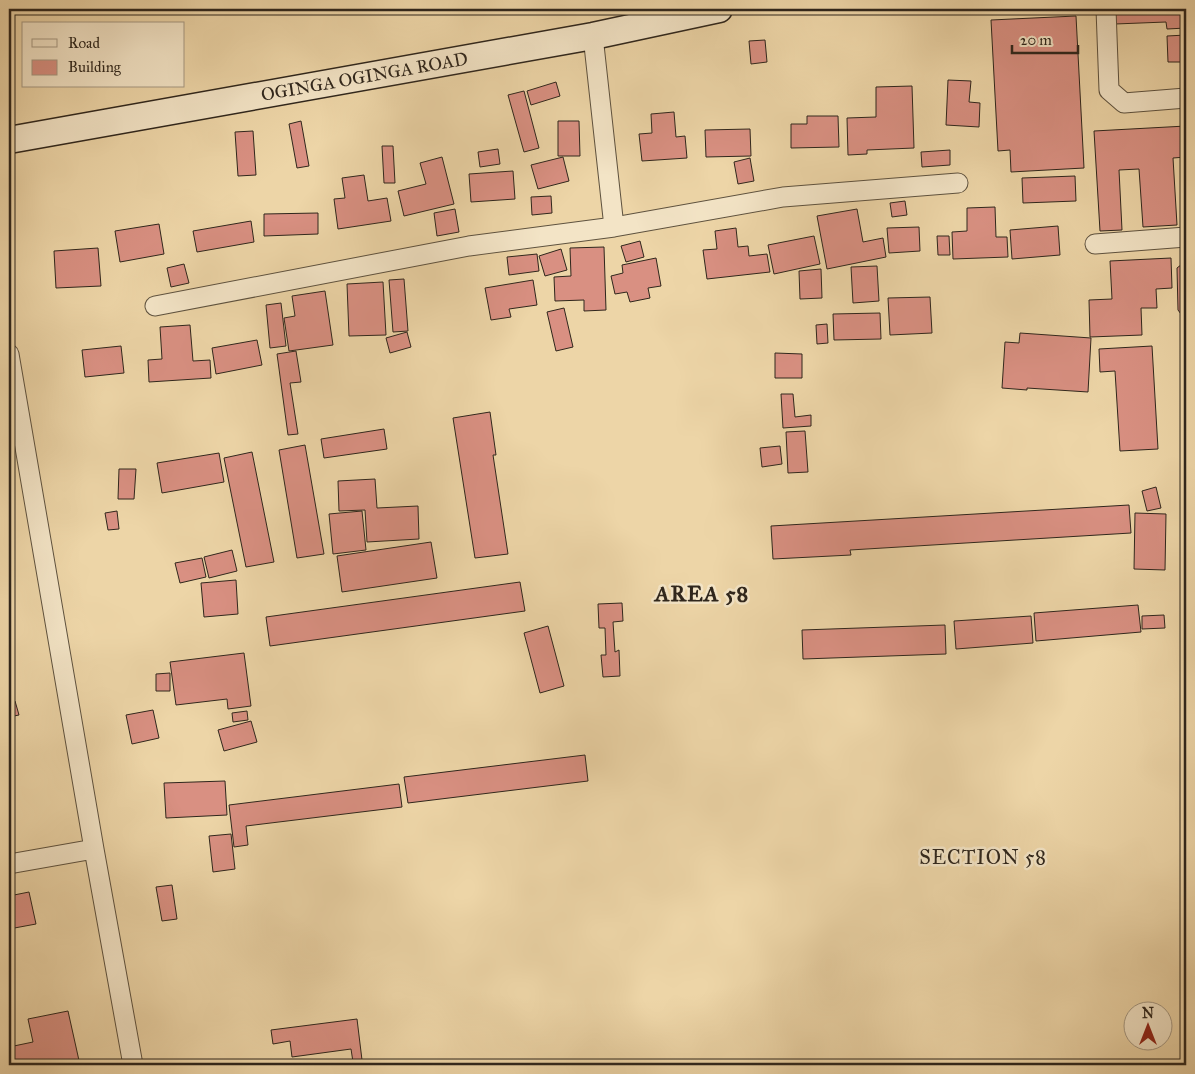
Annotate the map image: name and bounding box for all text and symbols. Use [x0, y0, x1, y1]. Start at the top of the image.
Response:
legend [22, 22, 185, 88]
scale bar [1012, 22, 1079, 54]
text: 20 m [1020, 31, 1052, 49]
text: Road [68, 34, 100, 52]
street label: OGINGA OGINGA ROAD [259, 47, 470, 106]
text: Building [68, 58, 122, 76]
district label: AREA 58 [653, 580, 749, 607]
district label: SECTION 58 [919, 845, 1047, 869]
north arrow [1122, 1002, 1172, 1052]
text: N [1142, 1005, 1154, 1022]

